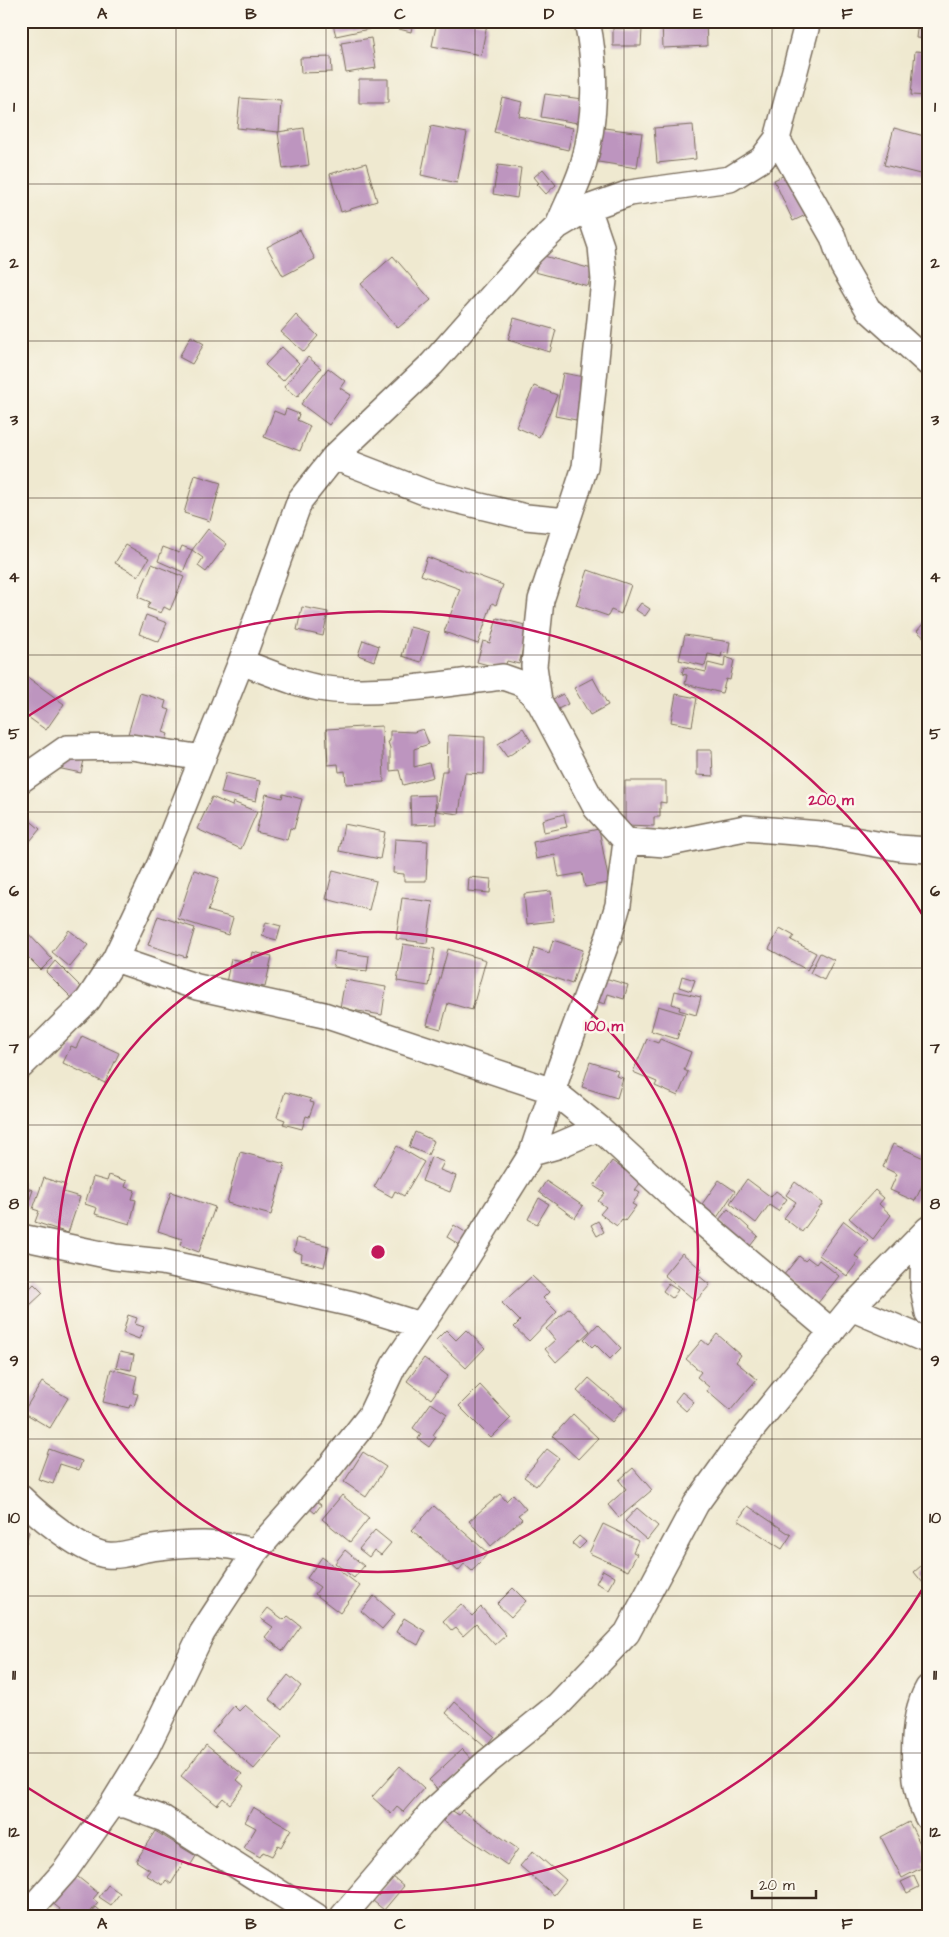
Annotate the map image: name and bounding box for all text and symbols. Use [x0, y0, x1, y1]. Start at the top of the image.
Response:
text: A [97, 3, 108, 25]
text: B [245, 3, 257, 25]
text: C [394, 3, 406, 25]
text: D [544, 3, 555, 25]
text: E [693, 3, 703, 25]
text: F [841, 3, 853, 25]
text: 1 [13, 96, 16, 118]
text: 1 [934, 96, 937, 118]
text: 2 [8, 252, 19, 274]
text: 2 [929, 252, 940, 274]
text: 3 [9, 409, 19, 431]
text: 3 [930, 409, 940, 431]
text: 4 [9, 566, 20, 588]
text: 4 [930, 566, 941, 588]
text: 5 [8, 723, 20, 745]
text: 5 [929, 723, 941, 745]
text: 200 m [807, 790, 854, 811]
text: 6 [9, 880, 19, 902]
text: 6 [930, 880, 940, 902]
text: 100 m [585, 1016, 624, 1037]
text: 7 [8, 1037, 19, 1059]
text: 7 [929, 1037, 940, 1059]
text: 8 [9, 1193, 20, 1215]
text: 8 [930, 1193, 941, 1215]
centre of rings [369, 1243, 387, 1261]
text: 9 [9, 1350, 19, 1372]
text: 9 [930, 1350, 940, 1372]
text: 10 [8, 1507, 20, 1529]
text: 10 [929, 1507, 941, 1529]
text: 11 [12, 1664, 17, 1686]
text: 11 [933, 1664, 938, 1686]
text: 12 [8, 1821, 20, 1843]
text: 12 [929, 1821, 941, 1843]
scale bar [752, 1867, 815, 1899]
text: 20 m [759, 1875, 795, 1896]
text: A [97, 1913, 108, 1935]
text: B [245, 1913, 257, 1935]
text: C [394, 1913, 406, 1935]
text: D [544, 1913, 555, 1935]
text: E [693, 1913, 703, 1935]
text: F [841, 1913, 853, 1935]

